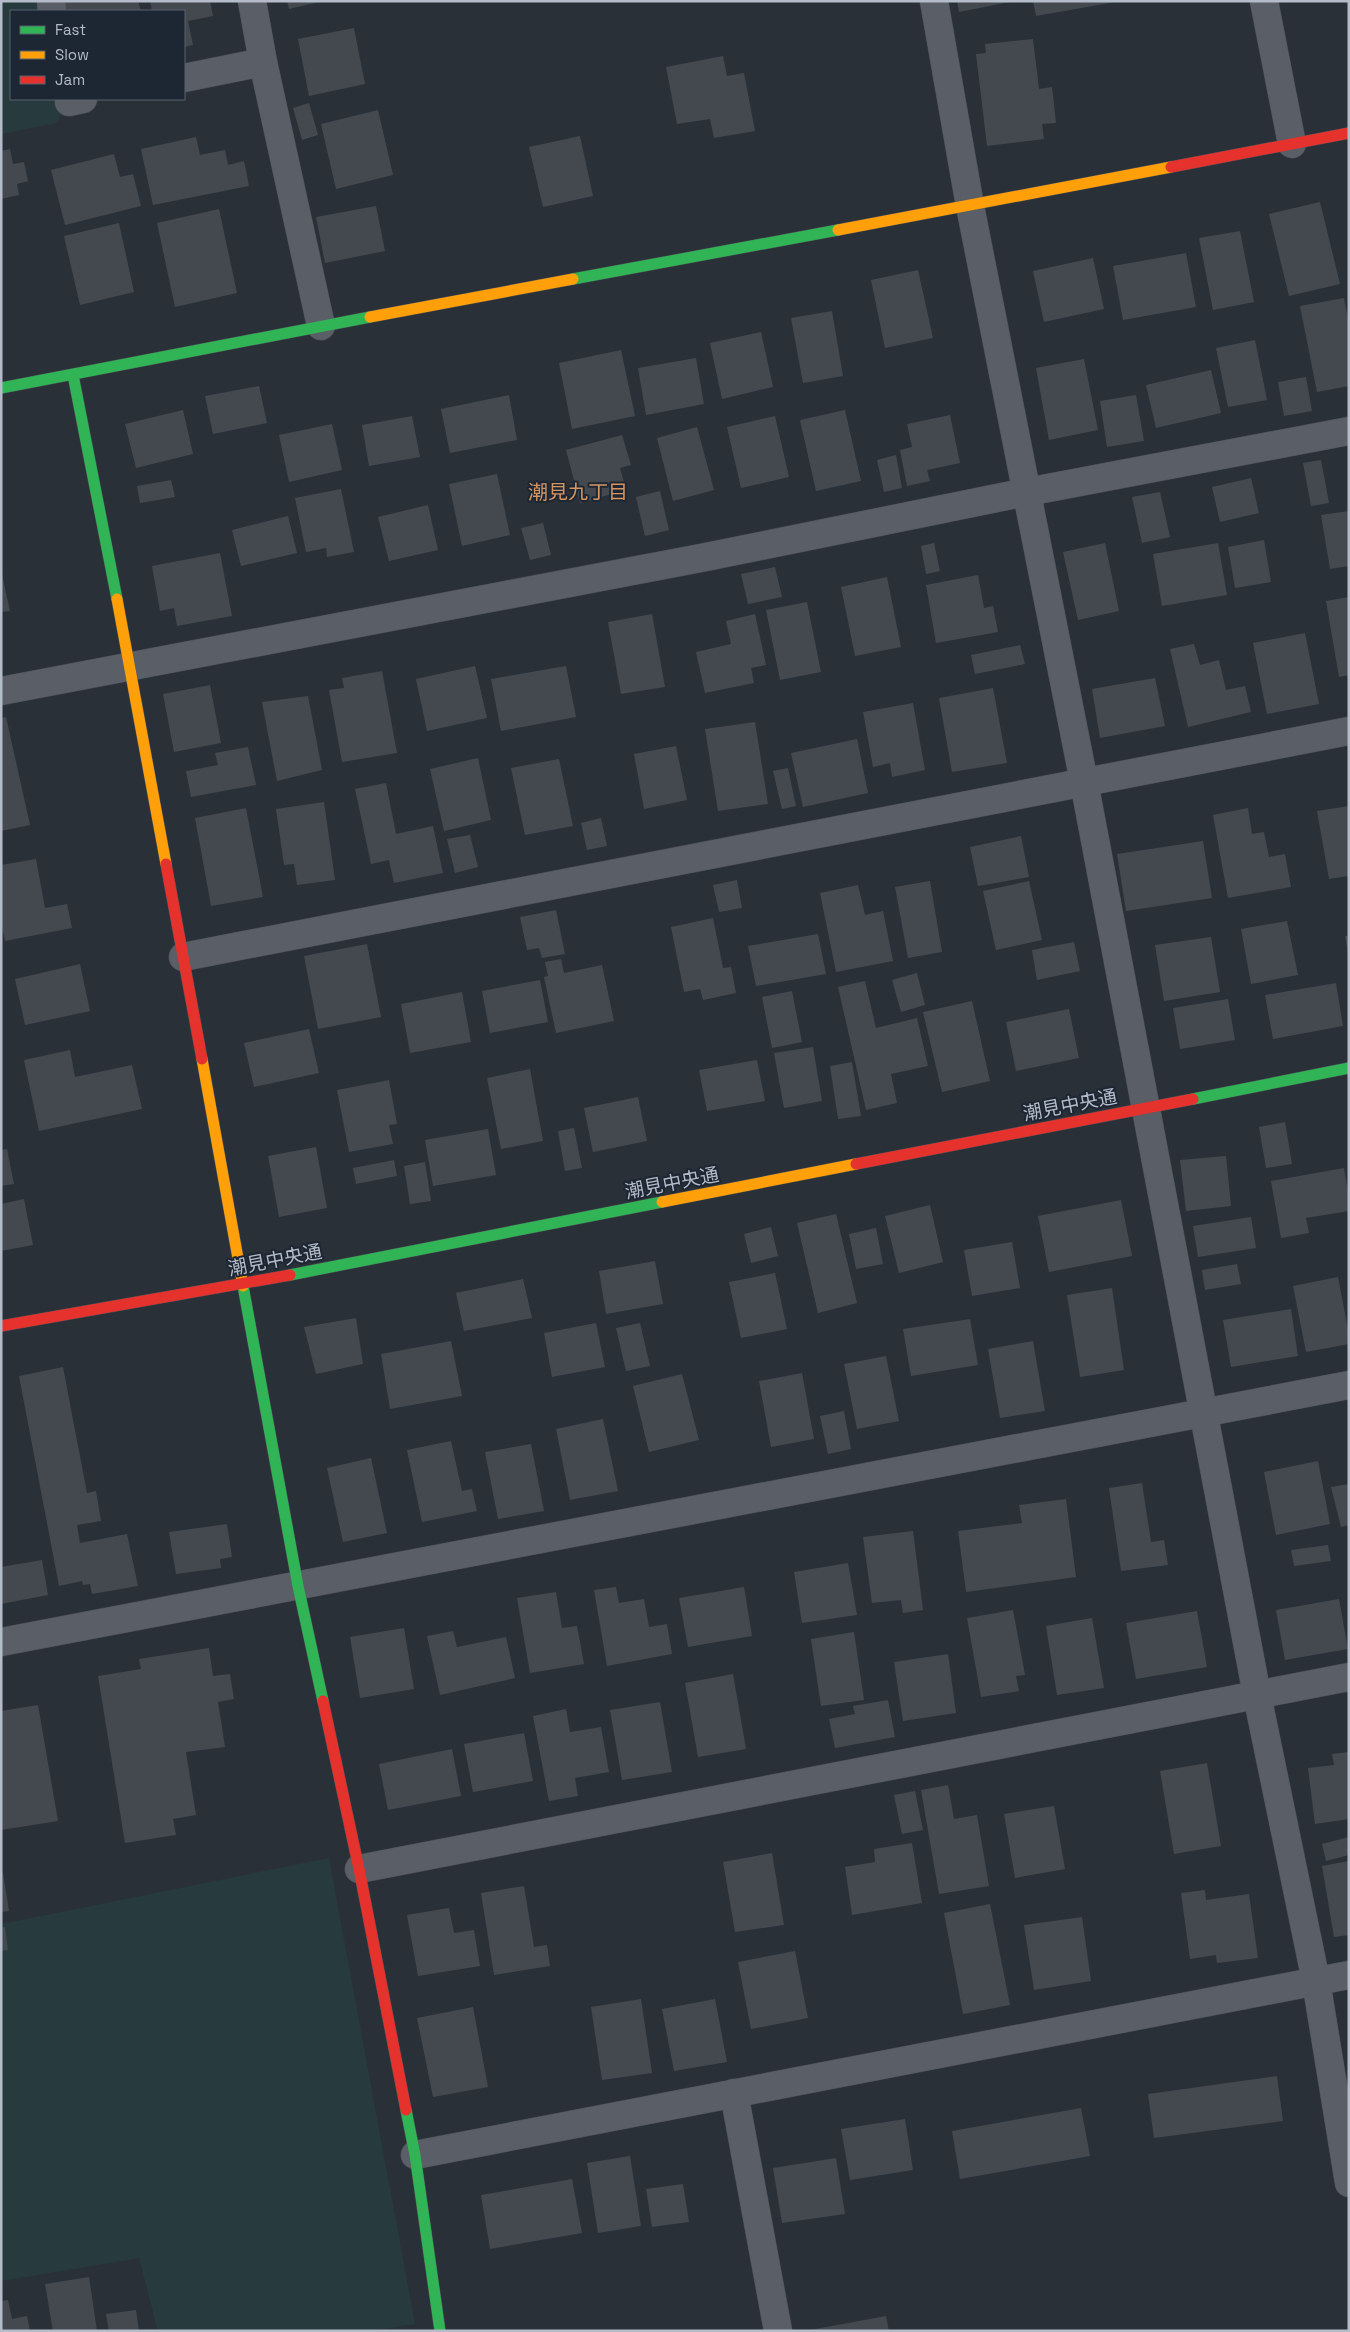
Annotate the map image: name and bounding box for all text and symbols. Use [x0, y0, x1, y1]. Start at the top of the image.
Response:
legend [10, 10, 185, 100]
text: Fast [55, 20, 86, 39]
text: Slow [55, 45, 89, 64]
text: Jam [55, 70, 85, 89]
district label: 潮見九丁目 [528, 479, 628, 505]
street label: 潮見中央通 [1021, 1084, 1119, 1126]
street label: 潮見中央通 [623, 1162, 721, 1204]
street label: 潮見中央通 [226, 1239, 324, 1281]

